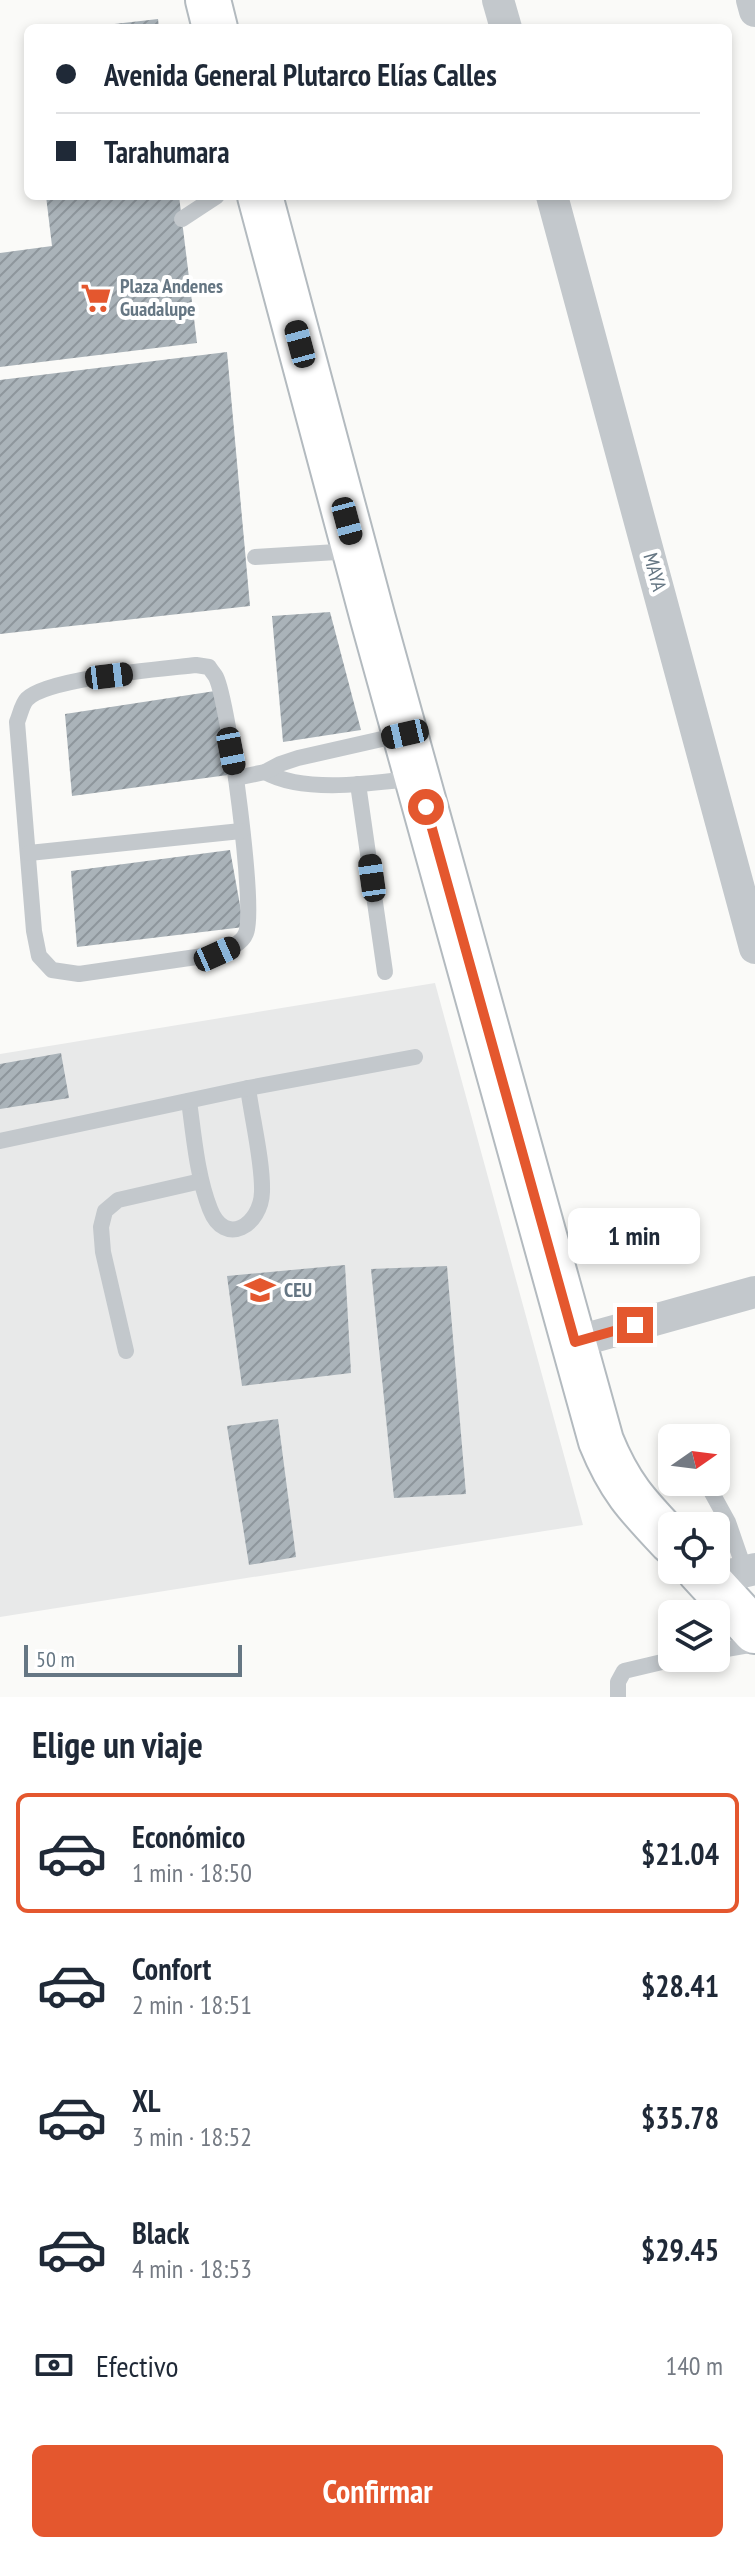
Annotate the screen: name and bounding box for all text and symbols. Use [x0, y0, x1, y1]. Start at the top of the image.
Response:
text: Avenida General Plutarco Elías Calles [104, 55, 497, 94]
text: Tarahumara [104, 132, 230, 171]
place label: Plaza Andenes Guadalupe [120, 273, 223, 322]
supermarket icon: Plaza Andenes Guadalupe [79, 281, 113, 315]
car [282, 318, 318, 370]
car [329, 495, 365, 547]
street label: MAYA [637, 550, 673, 594]
car [84, 661, 134, 691]
car [379, 717, 431, 751]
car [215, 725, 247, 777]
route start [408, 789, 444, 825]
car [357, 853, 387, 903]
car [190, 933, 244, 975]
callout: 1 min [569, 1209, 701, 1265]
text: 1 min [608, 1219, 660, 1252]
school or university icon: CEU [243, 1273, 277, 1307]
place label: CEU [284, 1277, 312, 1303]
route end [617, 1307, 653, 1343]
north arrow [658, 1424, 730, 1496]
map controls [658, 1424, 730, 1672]
button: locate [658, 1512, 730, 1584]
button: layers [658, 1600, 730, 1672]
scale bar [24, 1641, 242, 1677]
text: 50 m [36, 1645, 75, 1673]
text: Elige un viaje [32, 1721, 203, 1768]
icon: car [36, 1817, 108, 1889]
text: Económico [132, 1817, 245, 1856]
text: $21.04 [641, 1834, 719, 1873]
text: 1 min · 18:50 [132, 1856, 252, 1889]
icon: car [36, 1949, 108, 2021]
text: Confort [132, 1949, 211, 1988]
text: $28.41 [641, 1966, 719, 2005]
text: 2 min · 18:51 [132, 1988, 252, 2021]
icon: car [36, 2081, 108, 2153]
text: XL [132, 2081, 161, 2120]
text: $35.78 [641, 2098, 719, 2137]
text: 3 min · 18:52 [132, 2120, 252, 2153]
icon: car [36, 2213, 108, 2285]
text: Black [132, 2213, 189, 2252]
text: $29.45 [641, 2230, 719, 2269]
text: 4 min · 18:53 [132, 2252, 252, 2285]
icon: cash [32, 2343, 76, 2387]
text: Efectivo [96, 2346, 179, 2385]
text: 140 m [665, 2349, 723, 2382]
button: Confirmar [32, 2445, 723, 2537]

